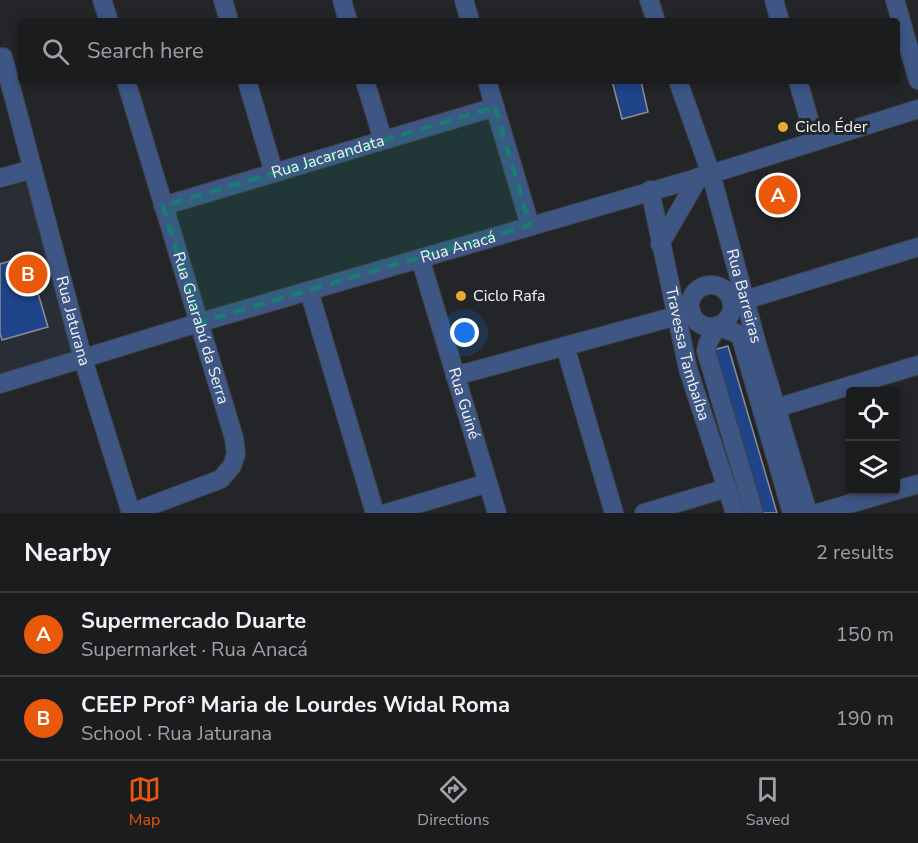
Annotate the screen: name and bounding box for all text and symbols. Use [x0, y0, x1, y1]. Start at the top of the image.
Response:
search box [18, 18, 900, 84]
icon: search [39, 35, 72, 68]
text: Search here [87, 36, 204, 66]
place label: Ciclo Éder [795, 116, 868, 138]
marker: Ciclo Éder [776, 120, 790, 134]
street label: Rua Jacarandata [269, 130, 387, 184]
pin: A [758, 172, 798, 218]
street label: Rua Anacá [418, 226, 498, 269]
street label: Rua Barreiras [721, 246, 767, 346]
street label: Rua Guarabú da Serra [167, 249, 234, 407]
pin: B [9, 252, 48, 296]
street label: Rua Jaturana [50, 273, 96, 369]
place label: Ciclo Rafa [473, 285, 545, 307]
street label: Travessa Tambaíba [660, 285, 715, 423]
marker: Ciclo Rafa [454, 289, 468, 303]
your location [450, 318, 479, 347]
street label: Rua Guiné [443, 365, 485, 442]
map controls [846, 387, 900, 495]
button: locate [846, 387, 900, 441]
button: layers [846, 441, 900, 495]
text: Nearby [24, 535, 111, 570]
text: 2 results [816, 539, 894, 566]
text: Supermercado Duarte [81, 606, 306, 636]
text: A [36, 621, 51, 648]
text: 150 m [836, 621, 894, 648]
text: Supermarket · Rua Anacá [81, 636, 308, 663]
text: CEEP Profª Maria de Lourdes Widal Roma [81, 690, 510, 720]
text: B [37, 705, 50, 732]
text: 190 m [836, 705, 894, 732]
text: School · Rua Jaturana [81, 720, 272, 747]
tab: Map [128, 773, 161, 831]
tab: Directions [417, 773, 489, 831]
tab: Saved [746, 773, 790, 831]

